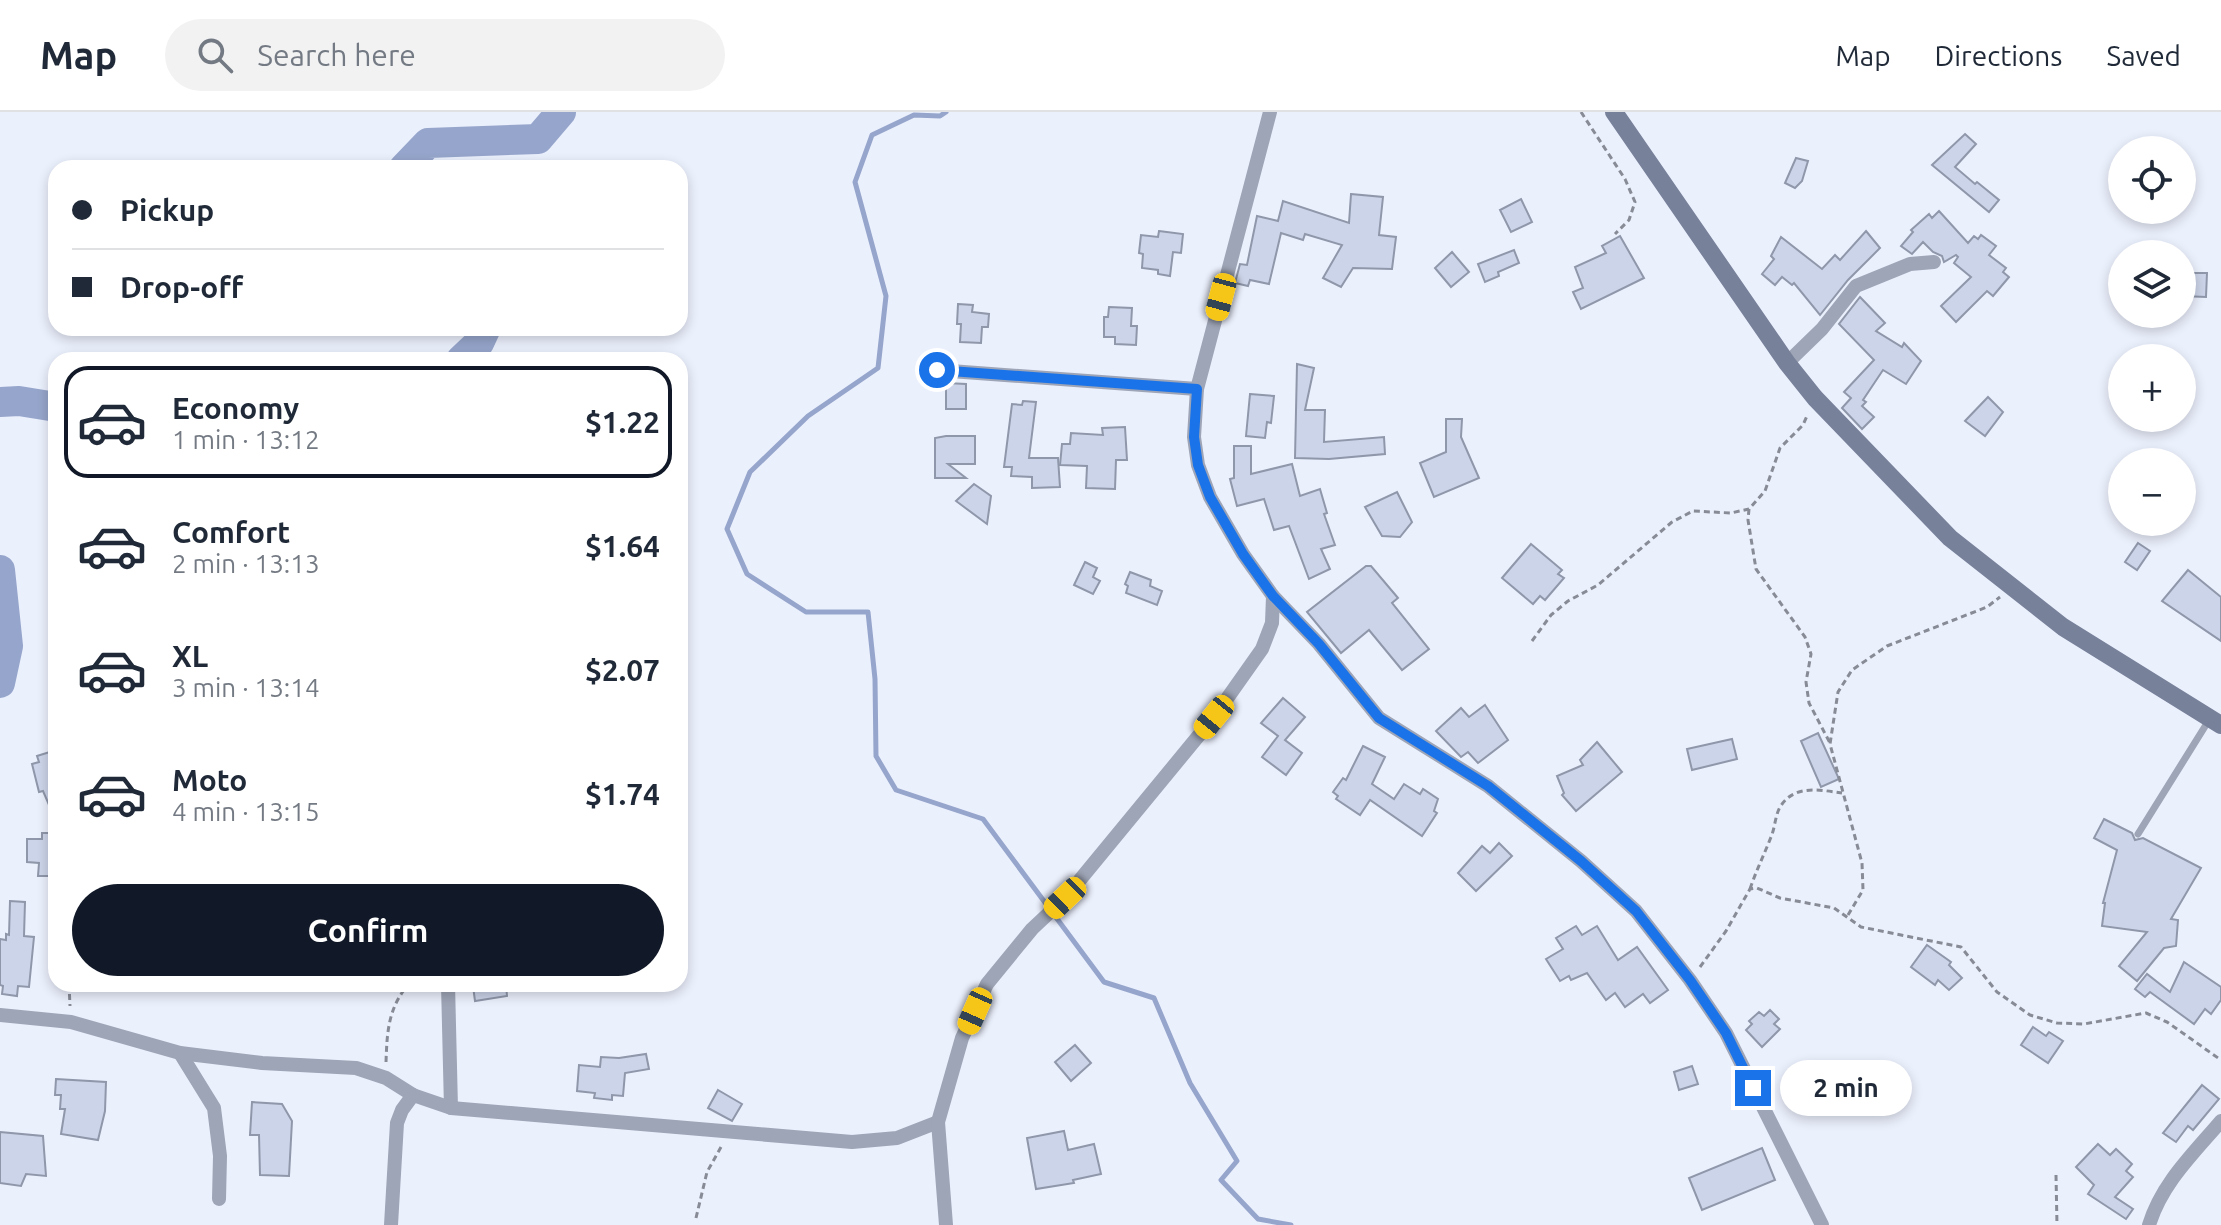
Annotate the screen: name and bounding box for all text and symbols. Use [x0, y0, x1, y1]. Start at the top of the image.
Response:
search box [165, 19, 725, 91]
icon: search [193, 33, 237, 77]
text: Map [40, 34, 117, 76]
text: Search here [257, 38, 416, 72]
text: Map [1835, 40, 1891, 71]
text: Directions [1935, 40, 2062, 71]
text: Saved [2106, 40, 2181, 71]
map controls [2108, 136, 2196, 536]
button: locate [2108, 136, 2196, 224]
text: Pickup [120, 193, 214, 227]
button: layers [2108, 240, 2196, 328]
text: Drop-off [120, 270, 243, 304]
car [1203, 271, 1239, 323]
button: + [2108, 344, 2196, 432]
route start [919, 352, 955, 388]
icon: car [76, 386, 148, 458]
text: Economy [172, 391, 299, 425]
text: $1.22 [585, 405, 660, 439]
text: 1 min · 13:12 [172, 425, 320, 454]
button: − [2108, 448, 2196, 536]
icon: car [76, 510, 148, 582]
text: Comfort [172, 515, 290, 549]
text: $1.64 [585, 529, 660, 563]
text: 2 min · 13:13 [172, 549, 320, 578]
icon: car [76, 634, 148, 706]
text: XL [172, 639, 208, 673]
text: $2.07 [585, 653, 660, 687]
text: 3 min · 13:14 [172, 673, 320, 702]
car [1190, 691, 1238, 743]
icon: car [76, 758, 148, 830]
text: Moto [172, 763, 247, 797]
text: $1.74 [585, 777, 660, 811]
text: 4 min · 13:15 [172, 797, 320, 826]
car [1039, 873, 1091, 923]
button: Confirm [72, 884, 664, 976]
car [954, 984, 996, 1038]
callout: 2 min [1781, 1060, 1913, 1116]
route end [1735, 1070, 1771, 1106]
text: 2 min [1813, 1073, 1879, 1102]

